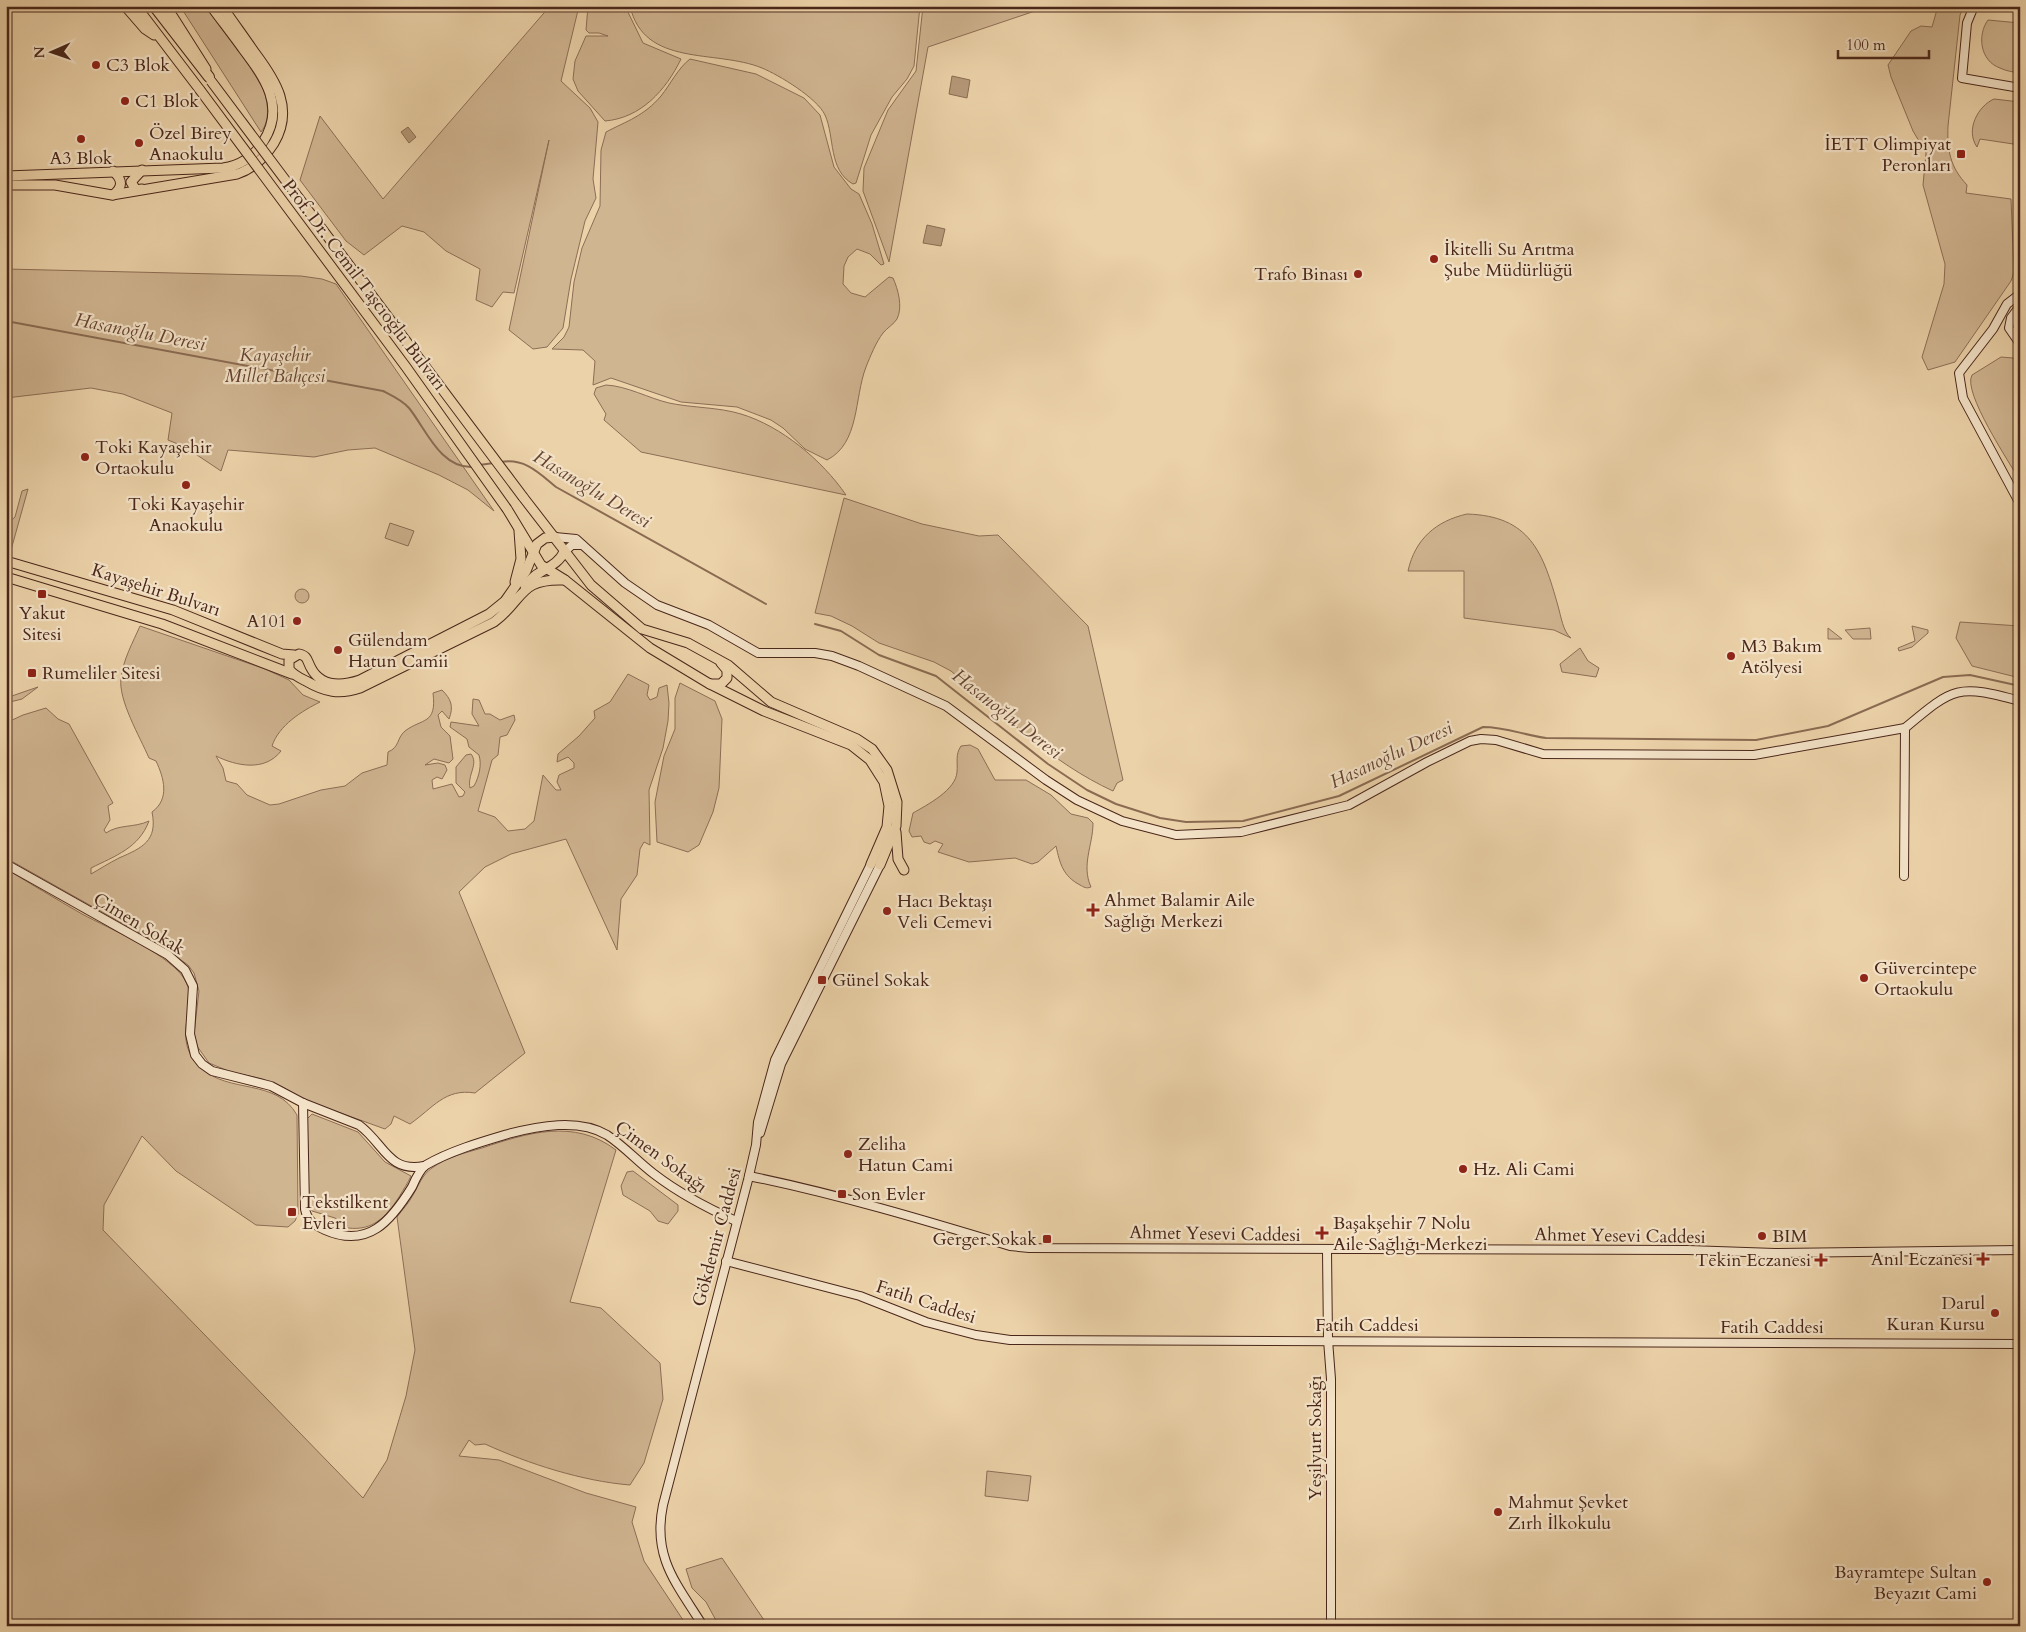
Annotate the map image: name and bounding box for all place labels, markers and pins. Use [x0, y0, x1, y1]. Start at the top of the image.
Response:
place label: C3 Blok [106, 53, 170, 78]
marker: C3 Blok [90, 59, 102, 71]
place label: C1 Blok [135, 89, 199, 114]
marker: C1 Blok [119, 95, 131, 107]
place label: Özel Birey Anaokulu [149, 121, 232, 167]
place label: İETT Olimpiyat Peronları [1824, 132, 1951, 178]
marker: A3 Blok [75, 133, 87, 145]
marker: Özel Birey Anaokulu [133, 137, 145, 149]
place label: A3 Blok [49, 146, 113, 171]
marker: İETT Olimpiyat Peronları [1955, 148, 1967, 160]
place label: İkitelli Su Arıtma Şube Müdürlüğü [1444, 237, 1575, 283]
marker: İkitelli Su Arıtma Şube Müdürlüğü [1428, 253, 1440, 265]
place label: Trafo Binası [1254, 262, 1348, 287]
marker: Trafo Binası [1352, 268, 1364, 280]
place label: Toki Kayaşehir Ortaokulu [95, 435, 212, 481]
marker: Toki Kayaşehir Ortaokulu [79, 451, 91, 463]
marker: Toki Kayaşehir Anaokulu [180, 479, 192, 491]
place label: Toki Kayaşehir Anaokulu [128, 492, 245, 538]
marker: Yakut Sitesi [36, 588, 48, 600]
place label: Yakut Sitesi [19, 601, 66, 647]
place label: A101 [247, 609, 287, 634]
marker: A101 [291, 615, 303, 627]
place label: Gülendam Hatun Camii [348, 628, 448, 674]
place label: M3 Bakım Atölyesi [1741, 634, 1823, 680]
marker: Gülendam Hatun Camii [332, 644, 344, 656]
marker: M3 Bakım Atölyesi [1725, 650, 1737, 662]
place label: Rumeliler Sitesi [42, 661, 161, 686]
marker: Rumeliler Sitesi [26, 667, 38, 679]
place label: Ahmet Balamir Aile Sağlığı Merkezi [1104, 888, 1255, 934]
place label: Hacı Bektaşı Veli Cemevi [897, 889, 993, 935]
marker: Ahmet Balamir Aile Sağlığı Merkezi [1086, 903, 1100, 917]
marker: Hacı Bektaşı Veli Cemevi [881, 905, 893, 917]
place label: Güvercintepe Ortaokulu [1874, 956, 1977, 1002]
place label: Günel Sokak [832, 968, 930, 993]
marker: Güvercintepe Ortaokulu [1858, 972, 1870, 984]
marker: Günel Sokak [816, 974, 828, 986]
place label: Zeliha Hatun Cami [858, 1132, 953, 1178]
marker: Zeliha Hatun Cami [842, 1148, 854, 1160]
place label: Hz. Ali Cami [1473, 1157, 1575, 1182]
marker: Hz. Ali Cami [1457, 1163, 1469, 1175]
place label: Son Evler [852, 1182, 926, 1207]
marker: Son Evler [836, 1188, 848, 1200]
place label: Tekstilkent Evleri [302, 1190, 388, 1236]
marker: Tekstilkent Evleri [286, 1206, 298, 1218]
place label: Başakşehir 7 Nolu Aile Sağlığı Merkezi [1333, 1211, 1488, 1257]
place label: BIM [1772, 1224, 1807, 1249]
marker: Başakşehir 7 Nolu Aile Sağlığı Merkezi [1315, 1226, 1329, 1240]
place label: Gerger Sokak [933, 1227, 1037, 1252]
marker: BIM [1756, 1230, 1768, 1242]
marker: Gerger Sokak [1041, 1233, 1053, 1245]
place label: Anıl Eczanesi [1871, 1247, 1973, 1272]
place label: Tekin Eczanesi [1695, 1248, 1811, 1273]
marker: Anıl Eczanesi [1977, 1253, 1989, 1265]
marker: Tekin Eczanesi [1815, 1254, 1827, 1266]
place label: Darul Kuran Kursu [1887, 1291, 1985, 1337]
marker: Darul Kuran Kursu [1989, 1307, 2001, 1319]
place label: Mahmut Şevket Zırh İlkokulu [1508, 1490, 1628, 1536]
marker: Mahmut Şevket Zırh İlkokulu [1492, 1506, 1504, 1518]
place label: Bayramtepe Sultan Beyazıt Cami [1834, 1560, 1978, 1606]
marker: Bayramtepe Sultan Beyazıt Cami [1981, 1576, 1993, 1588]

